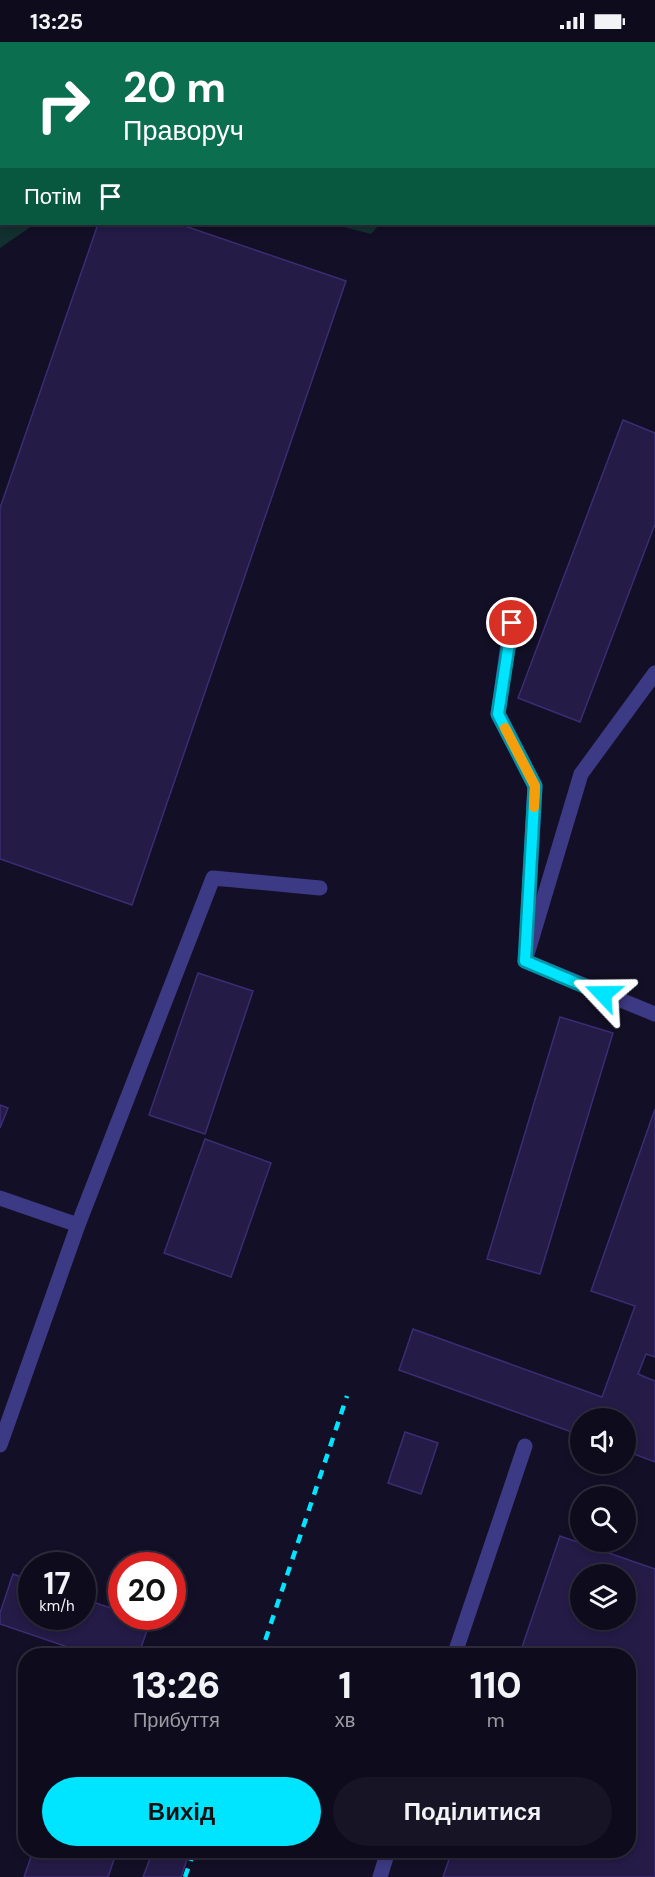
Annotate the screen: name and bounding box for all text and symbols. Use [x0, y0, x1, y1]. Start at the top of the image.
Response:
text: 13:25 [30, 7, 83, 36]
text: 20 m [123, 60, 226, 115]
icon: right [24, 66, 102, 144]
text: Праворуч [123, 113, 244, 148]
icon: arrive [94, 180, 127, 213]
text: Потім [24, 182, 82, 211]
pin [486, 597, 537, 648]
icon: arrive [495, 606, 528, 639]
position arrow [571, 962, 635, 1026]
map controls [570, 1408, 636, 1630]
button: sound [570, 1408, 636, 1474]
button: search [570, 1486, 636, 1552]
speed limit sign: 20 [108, 1552, 186, 1630]
text: 17 [43, 1564, 71, 1603]
button: layers [570, 1564, 636, 1630]
text: km/h [39, 1596, 75, 1616]
text: 13:26 [132, 1662, 220, 1709]
text: 1 [338, 1662, 352, 1709]
text: 110 [470, 1662, 522, 1709]
text: Прибуття [133, 1707, 220, 1733]
text: хв [335, 1707, 355, 1733]
text: m [487, 1707, 505, 1733]
button: Вихід [42, 1777, 321, 1846]
button: Поділитися [333, 1777, 612, 1846]

